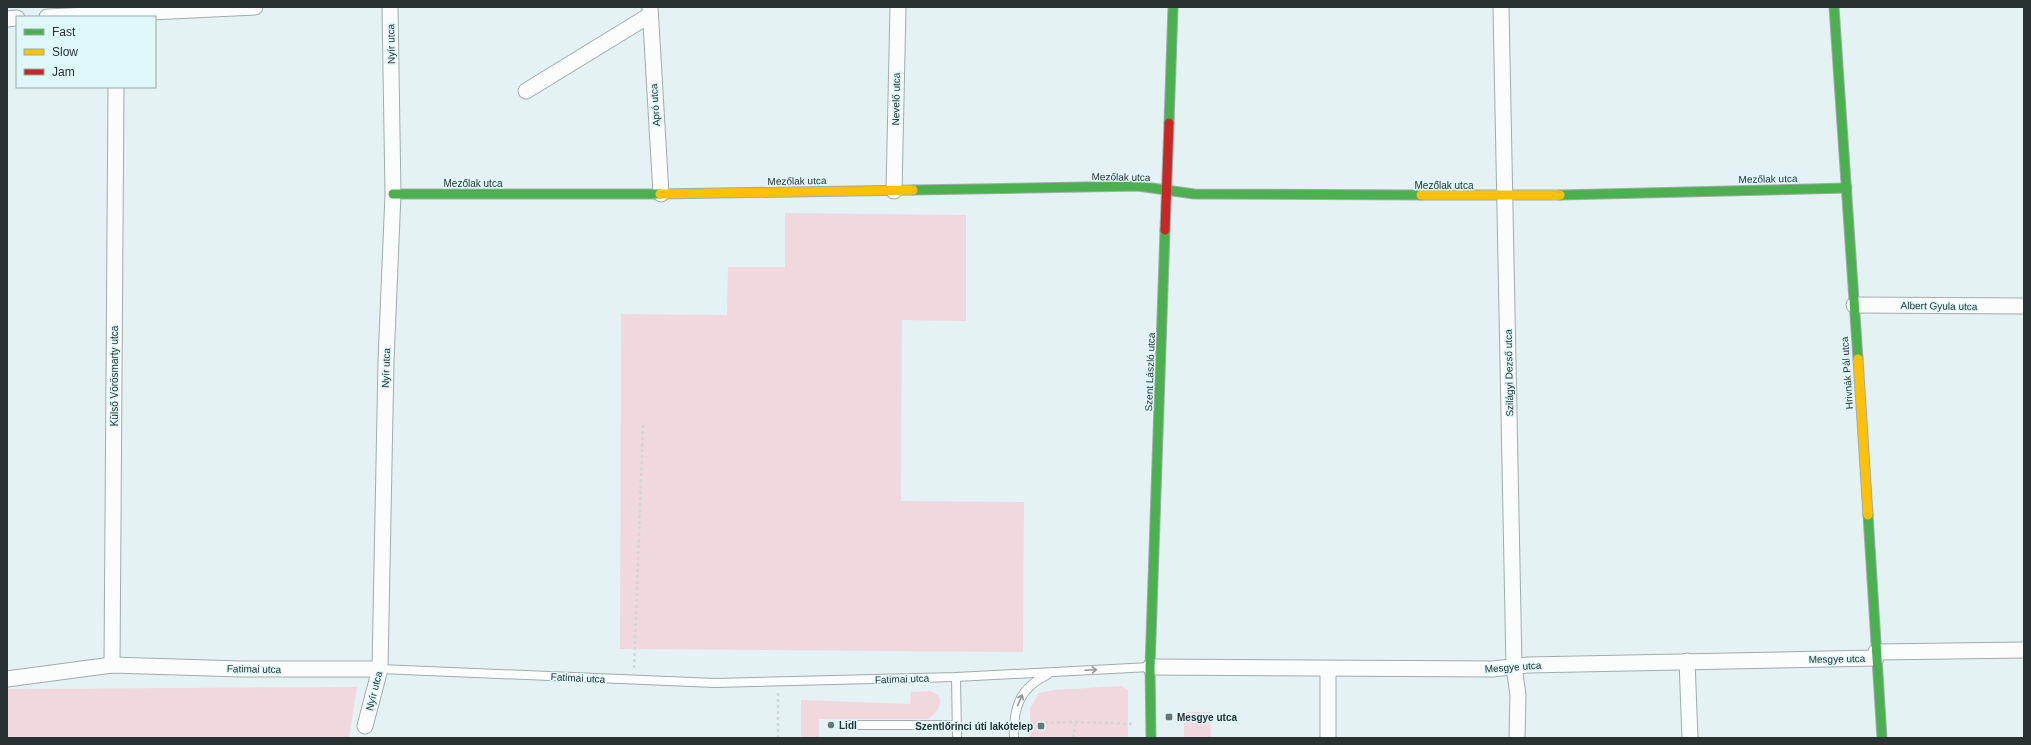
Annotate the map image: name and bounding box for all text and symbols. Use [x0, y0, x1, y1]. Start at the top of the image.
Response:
legend [16, 16, 156, 88]
street label: Nyír utca [385, 23, 397, 64]
text: Fast [52, 25, 76, 39]
text: Slow [52, 45, 78, 59]
text: Jam [52, 65, 75, 79]
street label: Nevelő utca [890, 72, 902, 125]
street label: Apró utca [648, 83, 662, 127]
street label: Mezőlak utca [1091, 171, 1151, 183]
street label: Mezőlak utca [1738, 173, 1798, 185]
street label: Mezőlak utca [767, 175, 827, 187]
street label: Mezőlak utca [444, 178, 503, 189]
street label: Mezőlak utca [1415, 180, 1474, 191]
street label: Albert Gyula utca [1901, 300, 1978, 312]
street label: Külső Vörösmarty utca [109, 325, 120, 426]
street label: Szilágyi Dezső utca [1503, 329, 1515, 417]
street label: Szent László utca [1143, 332, 1157, 412]
street label: Hrivnák Pál utca [1839, 336, 1855, 410]
street label: Nyír utca [380, 347, 392, 388]
street label: Mesgye utca [1809, 653, 1866, 665]
street label: Mesgye utca [1484, 660, 1542, 674]
street label: Fatimai utca [227, 663, 282, 675]
one-way arrow [1084, 667, 1097, 674]
street label: Nyír utca [364, 670, 384, 712]
street label: Fatimai utca [551, 671, 606, 685]
street label: Fatimai utca [875, 673, 930, 685]
one-way arrow [1017, 694, 1025, 706]
marker: Mesgye utca [1164, 712, 1174, 722]
place label: Mesgye utca [1177, 712, 1237, 723]
marker: Lidl [826, 720, 836, 730]
place label: Lidl [839, 720, 857, 731]
place label: Szentlőrinci úti lakótelep [915, 721, 1033, 732]
marker: Szentlőrinci úti lakótelep [1036, 721, 1046, 731]

